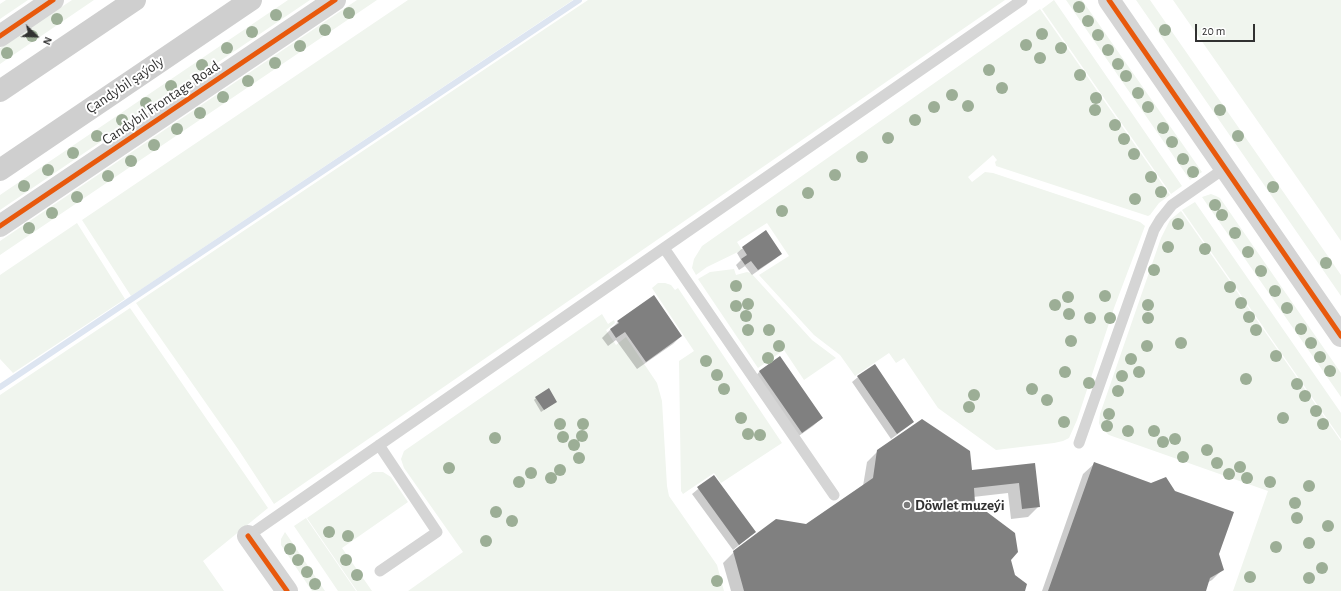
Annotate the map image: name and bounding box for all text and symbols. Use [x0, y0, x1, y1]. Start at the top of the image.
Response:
north arrow [16, 16, 56, 56]
scale bar [1197, 16, 1257, 42]
text: 20 m [1202, 25, 1225, 37]
text: N [41, 35, 54, 47]
street label: Çandybil şaýoly [83, 52, 167, 118]
street label: Candybil Frontage Road [99, 57, 223, 149]
place label: Döwlet muzeýi [915, 496, 1005, 514]
marker: Döwlet muzeýi [902, 500, 912, 510]

